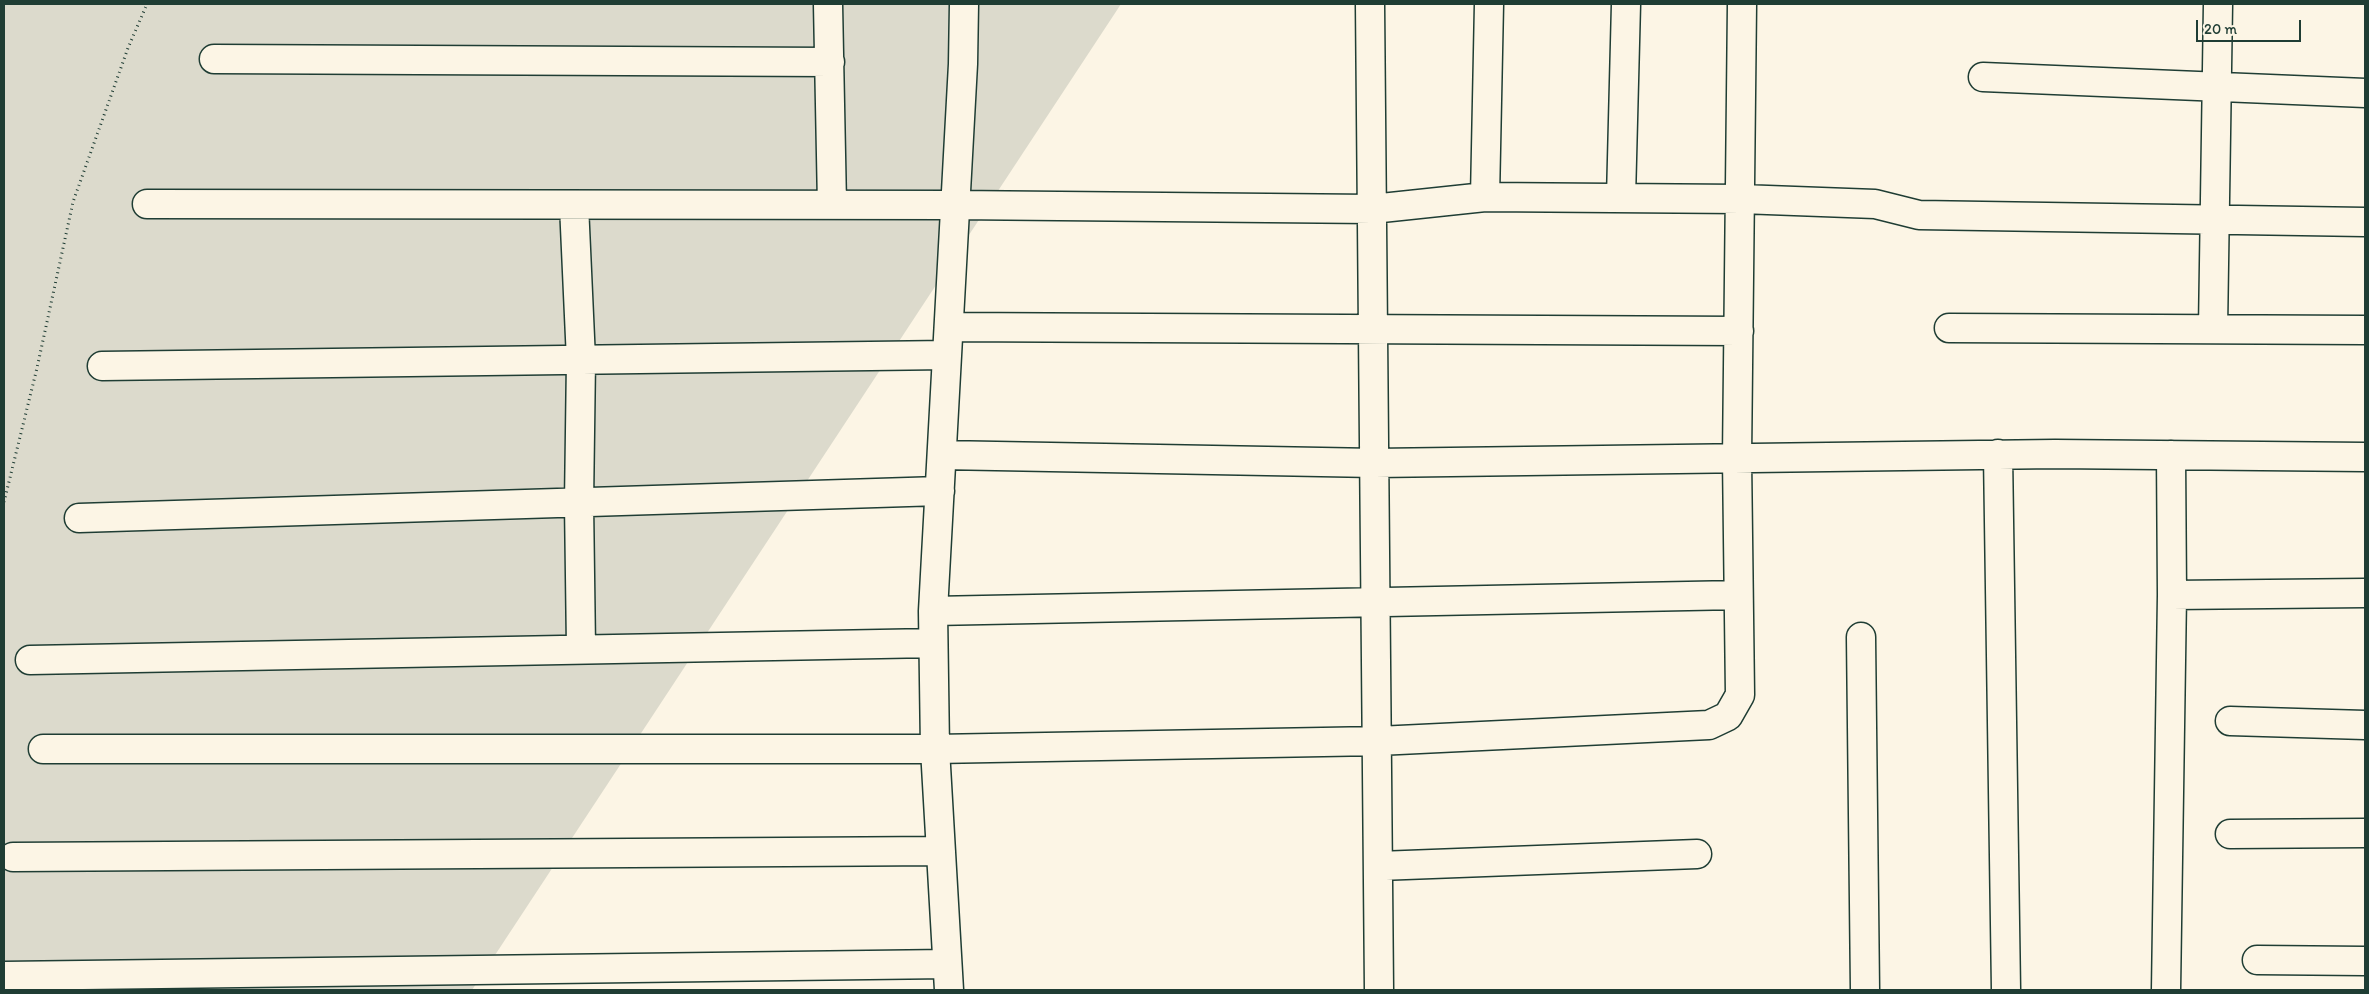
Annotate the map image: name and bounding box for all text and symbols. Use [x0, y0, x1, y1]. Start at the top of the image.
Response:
scale bar [2199, 10, 2304, 42]
text: 20 m [2204, 20, 2237, 38]

